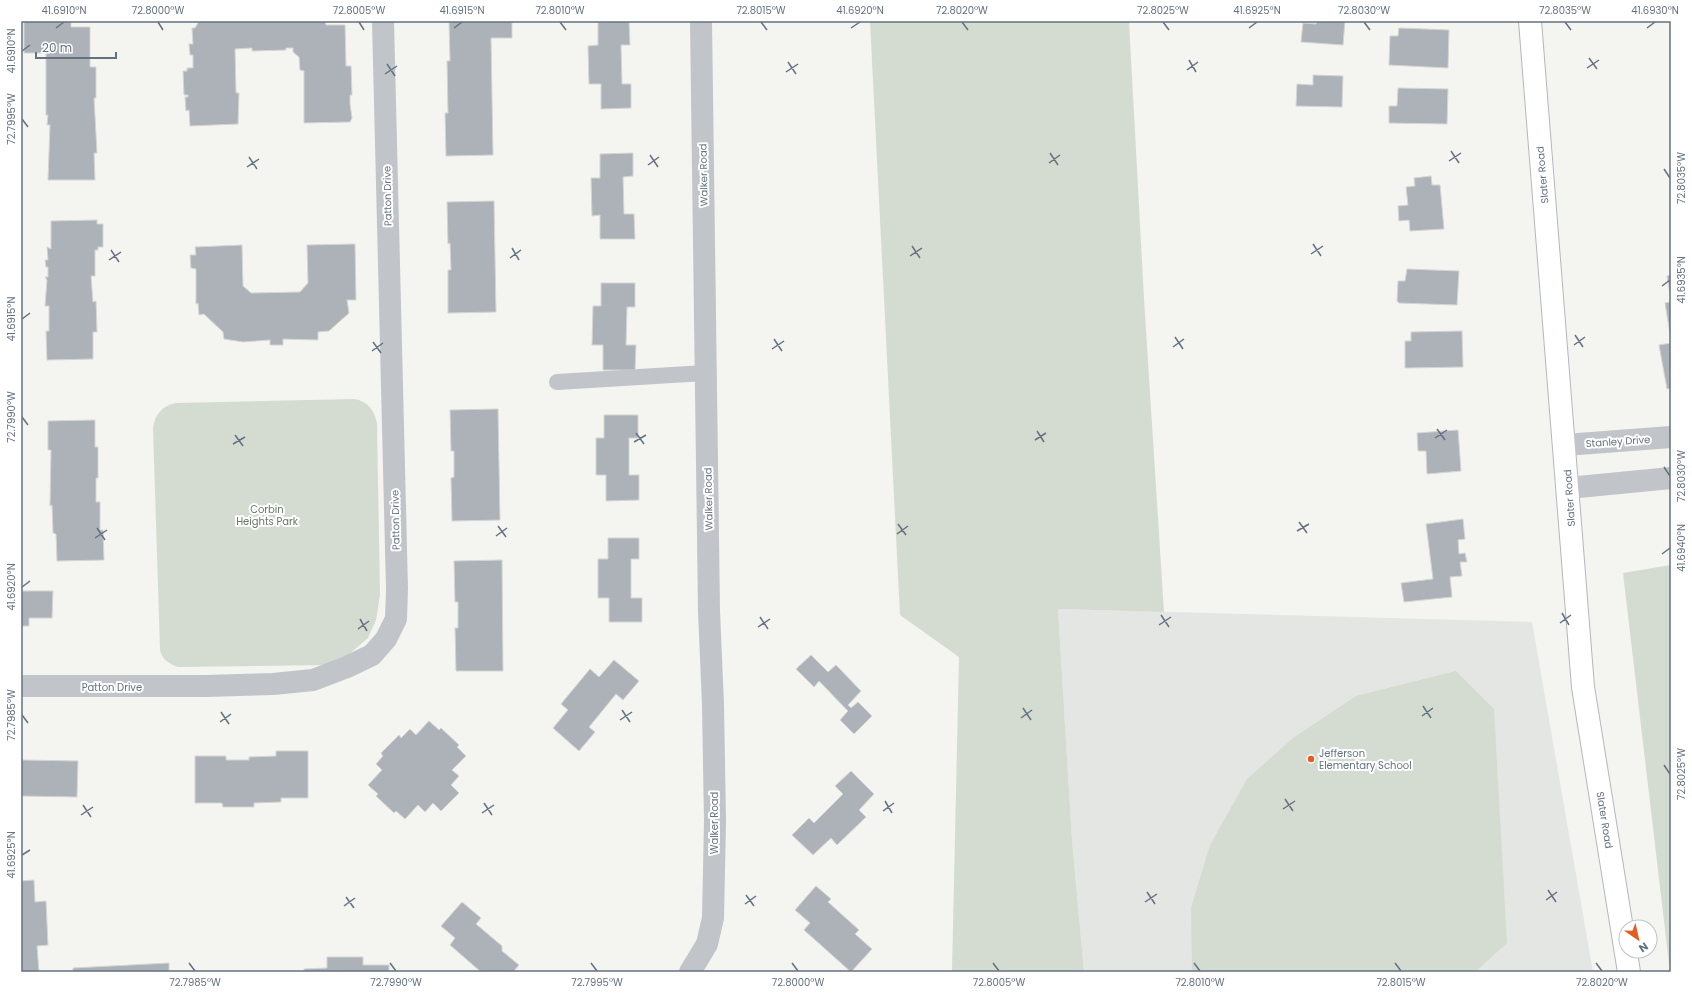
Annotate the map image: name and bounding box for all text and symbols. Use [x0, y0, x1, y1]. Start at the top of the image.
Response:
text: 41.6910°N [42, 3, 86, 18]
text: 72.8000°W [132, 3, 184, 18]
text: 72.8005°W [333, 3, 385, 18]
text: 41.6915°N [440, 3, 484, 18]
text: 72.8010°W [535, 3, 585, 18]
text: 72.8015°W [736, 3, 786, 18]
text: 41.6920°N [836, 3, 884, 18]
text: 72.8020°W [936, 3, 988, 18]
text: 72.8025°W [1137, 3, 1189, 18]
text: 41.6925°N [1233, 3, 1281, 18]
text: 72.8030°W [1338, 3, 1390, 18]
text: 72.8035°W [1539, 3, 1591, 18]
text: 41.6930°N [1631, 3, 1679, 18]
text: 41.6910°N [4, 29, 19, 73]
scale bar [36, 34, 116, 60]
text: 20 m [42, 39, 72, 56]
text: 72.7995°W [4, 93, 19, 145]
street label: Walker Road [695, 143, 712, 206]
street label: Slater Road [1533, 146, 1552, 204]
text: 72.8035°W [1674, 152, 1689, 204]
street label: Patton Drive [379, 166, 396, 226]
text: 41.6935°N [1674, 256, 1689, 304]
text: 41.6915°N [4, 297, 19, 341]
text: 72.7990°W [4, 391, 19, 443]
street label: Stanley Drive [1585, 432, 1651, 451]
text: 72.8030°W [1674, 450, 1689, 502]
street label: Walker Road [700, 467, 717, 530]
street label: Slater Road [1560, 469, 1579, 527]
street label: Patton Drive [387, 490, 404, 550]
park label: Corbin Heights Park [236, 502, 299, 529]
text: 41.6940°N [1674, 524, 1689, 572]
text: 41.6920°N [4, 563, 19, 611]
street label: Patton Drive [82, 680, 142, 695]
text: 72.7985°W [4, 689, 19, 741]
place label: Jefferson Elementary School [1319, 746, 1412, 773]
text: 72.8025°W [1674, 748, 1689, 800]
marker: Jefferson Elementary School [1306, 754, 1316, 764]
street label: Slater Road [1593, 791, 1616, 850]
street label: Walker Road [707, 792, 722, 854]
text: 41.6925°N [4, 831, 19, 879]
north arrow [1618, 919, 1658, 959]
text: N [1636, 938, 1651, 956]
text: 72.7985°W [169, 975, 221, 990]
text: 72.7990°W [370, 975, 422, 990]
text: 72.7995°W [571, 975, 623, 990]
text: 72.8000°W [772, 975, 824, 990]
text: 72.8005°W [973, 975, 1025, 990]
text: 72.8010°W [1175, 975, 1225, 990]
text: 72.8015°W [1376, 975, 1426, 990]
text: 72.8020°W [1576, 975, 1628, 990]

